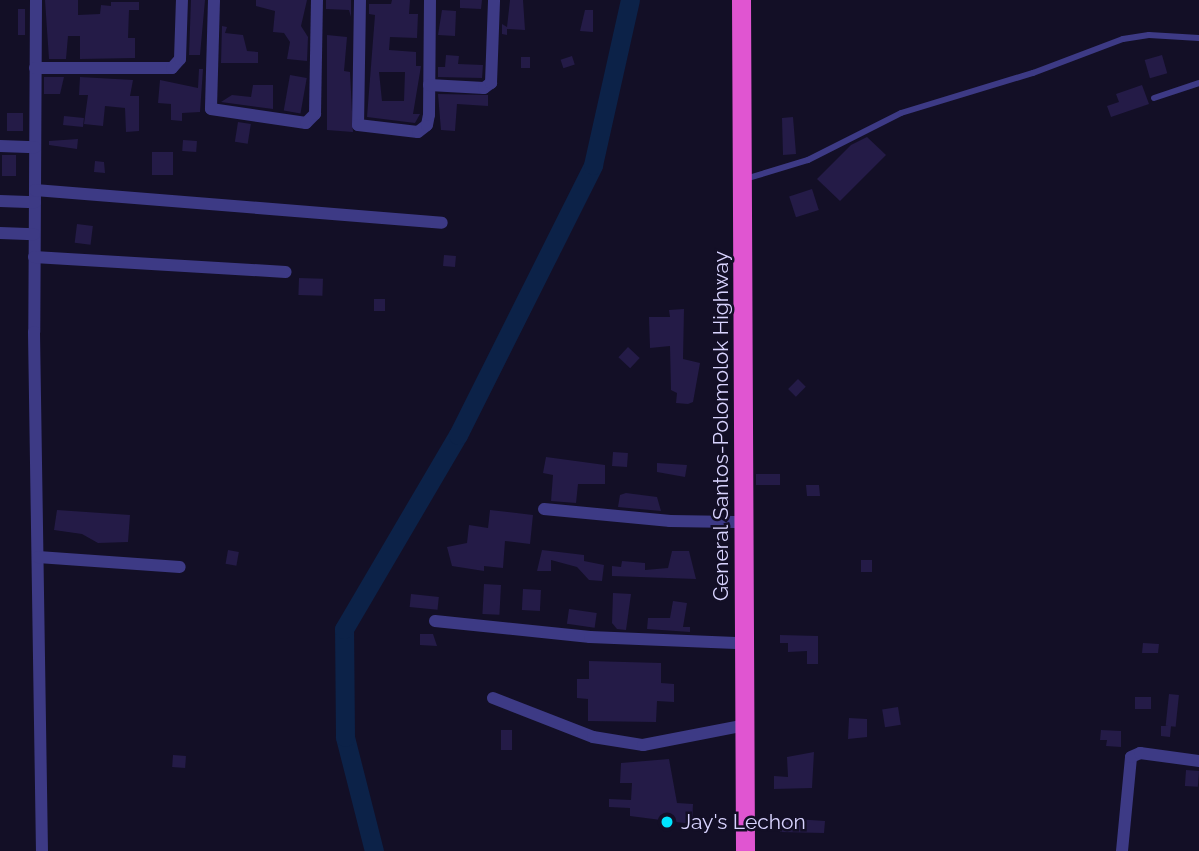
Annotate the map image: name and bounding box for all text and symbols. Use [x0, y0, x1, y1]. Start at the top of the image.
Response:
street label: General Santos-Polomolok Highway [708, 251, 734, 601]
place label: Jay's Lechon [681, 809, 806, 835]
marker: Jay's Lechon [659, 814, 675, 830]

